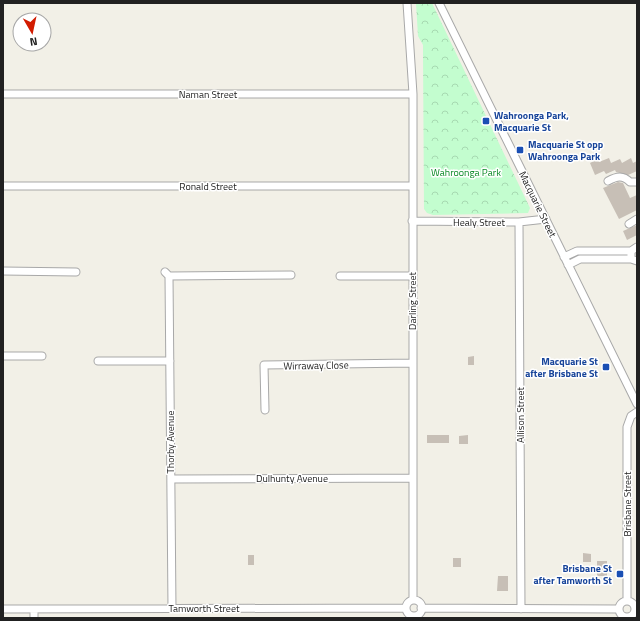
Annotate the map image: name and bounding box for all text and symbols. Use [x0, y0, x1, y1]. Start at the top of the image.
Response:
north arrow [12, 12, 52, 52]
text: N [29, 33, 39, 50]
street label: Naman Street [179, 87, 238, 102]
place label: Wahroonga Park, Macquarie St [494, 108, 569, 135]
marker: Wahroonga Park, Macquarie St [481, 116, 491, 126]
place label: Macquarie St opp Wahroonga Park [528, 137, 604, 164]
marker: Macquarie St opp Wahroonga Park [515, 145, 525, 155]
park label: Wahroonga Park [431, 165, 501, 180]
street label: Macquarie Street [515, 169, 560, 240]
street label: Ronald Street [179, 179, 237, 194]
street label: Healy Street [453, 215, 505, 230]
street label: Darling Street [405, 272, 420, 330]
place label: Macquarie St after Brisbane St [525, 354, 598, 381]
street label: Wirraway Close [283, 357, 349, 374]
marker: Macquarie St after Brisbane St [601, 362, 611, 372]
street label: Allison Street [513, 386, 528, 443]
street label: Thorby Avenue [163, 411, 178, 473]
street label: Dulhunty Avenue [256, 471, 328, 486]
street label: Brisbane Street [620, 471, 635, 537]
place label: Brisbane St after Tamworth St [534, 561, 612, 588]
marker: Brisbane St after Tamworth St [615, 569, 625, 579]
street label: Tamworth Street [169, 601, 240, 616]

